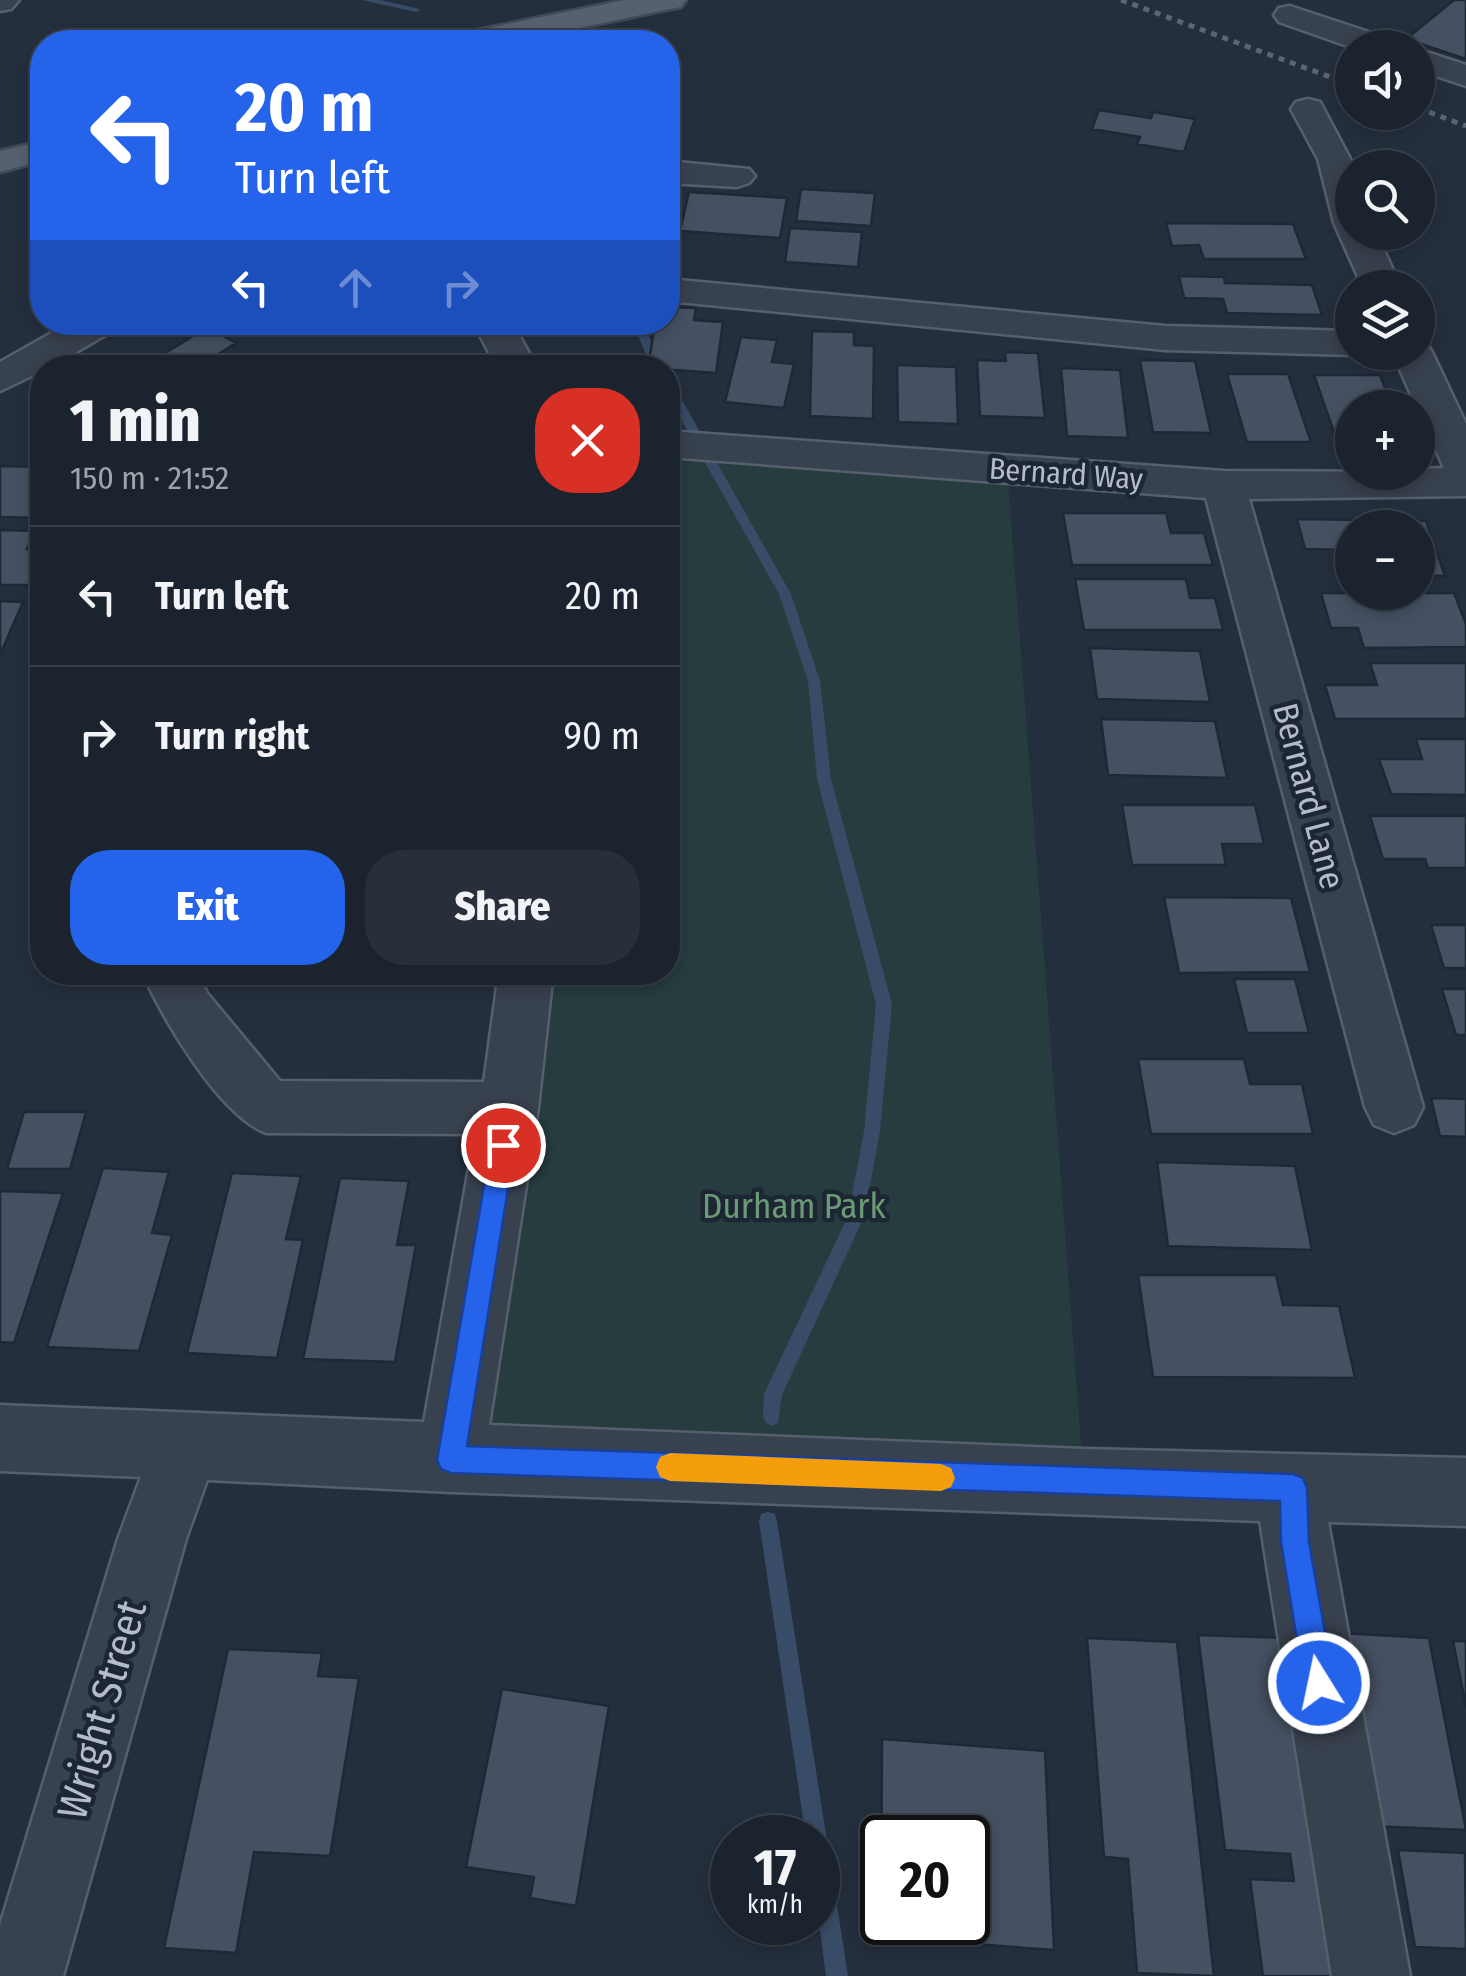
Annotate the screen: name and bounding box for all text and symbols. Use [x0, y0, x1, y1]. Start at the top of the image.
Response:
map controls [1335, 30, 1435, 610]
button: sound [1335, 30, 1435, 130]
text: 20 m [235, 66, 374, 150]
icon: left [70, 70, 200, 200]
button: search [1335, 150, 1435, 250]
text: Turn left [235, 151, 390, 205]
icon: left [223, 260, 278, 315]
icon: ahead [328, 260, 383, 315]
icon: right [433, 260, 488, 315]
button: layers [1335, 270, 1435, 370]
text: 1 min [70, 385, 201, 457]
button: close [535, 388, 640, 493]
button: + [1335, 390, 1435, 490]
street label: Bernard Way [988, 451, 1145, 497]
text: 150 m · 21:52 [70, 459, 229, 497]
button: − [1335, 510, 1435, 610]
icon: left [70, 569, 125, 624]
text: Turn left [155, 573, 289, 619]
text: 20 m [565, 573, 640, 619]
street label: Bernard Lane [1264, 698, 1354, 894]
icon: right [70, 709, 125, 764]
text: Turn right [155, 713, 309, 759]
text: 90 m [564, 713, 640, 759]
button: Exit [70, 850, 345, 965]
button: Share [365, 850, 640, 965]
pin [461, 1103, 546, 1188]
icon: arrive [476, 1118, 531, 1173]
park label: Durham Park [702, 1185, 887, 1227]
street label: Wright Street [47, 1595, 157, 1825]
position arrow [1267, 1631, 1371, 1735]
speed limit sign: 20 [860, 1815, 990, 1945]
text: 17 [754, 1838, 796, 1898]
text: km/h [747, 1890, 803, 1920]

